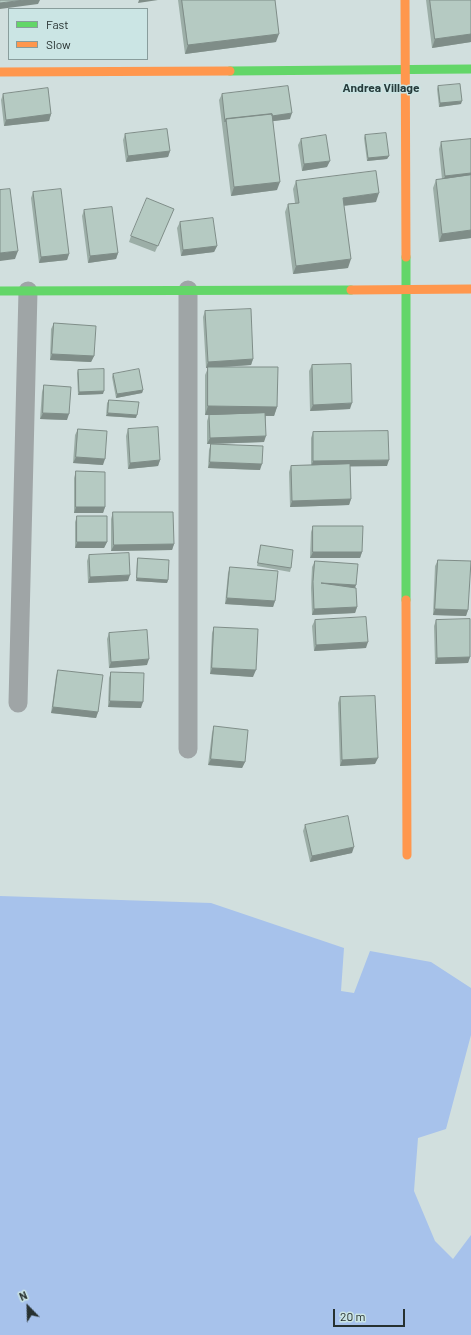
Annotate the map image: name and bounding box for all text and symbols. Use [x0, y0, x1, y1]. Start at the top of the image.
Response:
legend [8, 8, 148, 60]
text: Fast [46, 17, 69, 31]
text: Slow [46, 37, 71, 51]
district label: Andrea Village [343, 81, 419, 95]
north arrow [8, 1287, 48, 1327]
text: N [17, 1288, 29, 1303]
scale bar [335, 1301, 407, 1327]
text: 20 m [340, 1309, 366, 1323]

